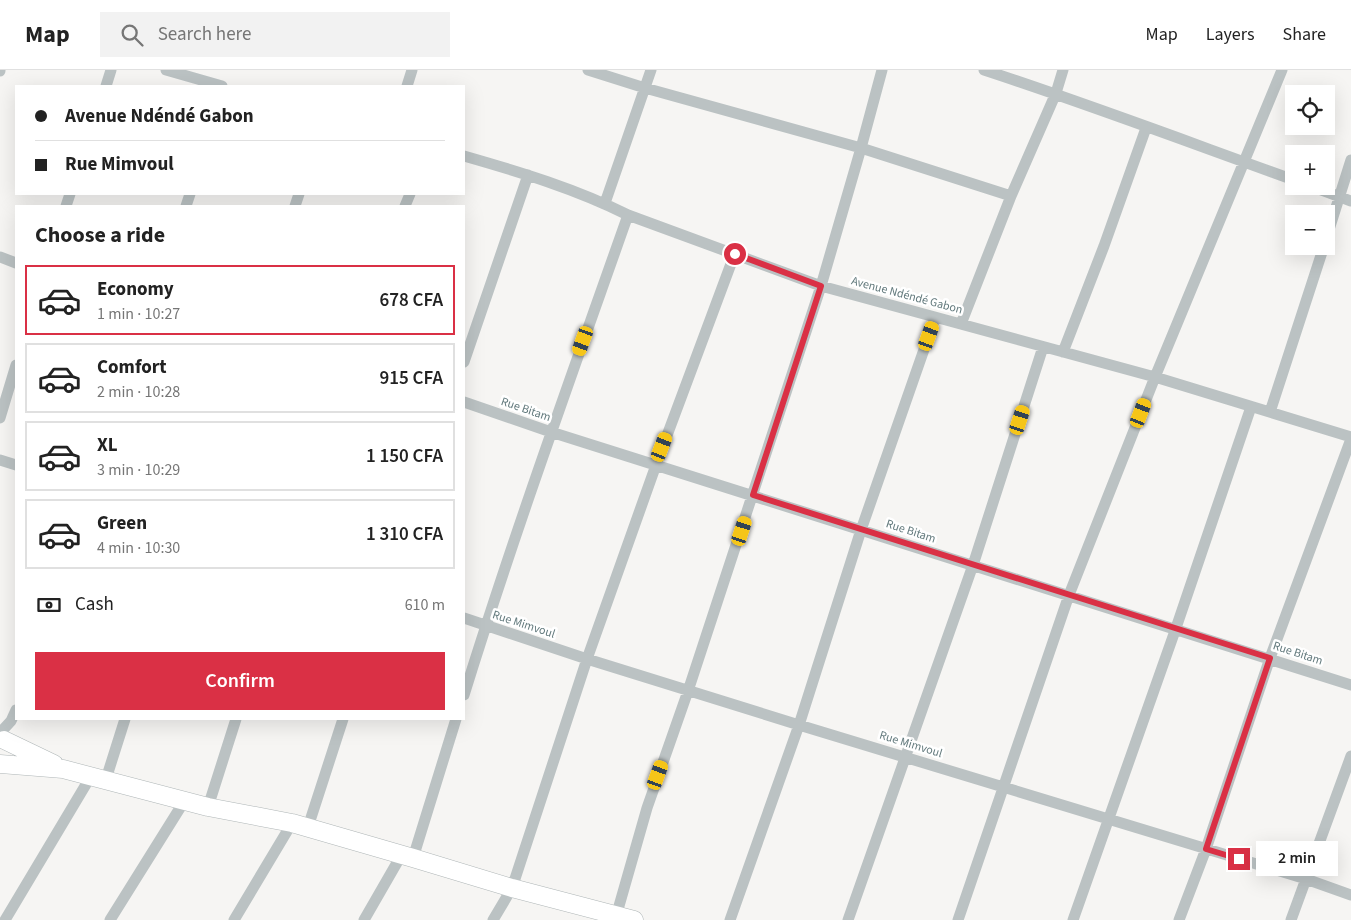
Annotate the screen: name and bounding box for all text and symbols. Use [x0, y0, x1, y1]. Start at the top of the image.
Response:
search box [100, 12, 450, 57]
text: Map [25, 17, 70, 52]
icon: search [118, 21, 146, 49]
text: Search here [158, 21, 251, 48]
text: Map [1146, 22, 1178, 47]
text: Layers [1206, 22, 1255, 47]
text: Share [1283, 22, 1326, 47]
map controls [1285, 85, 1335, 255]
button: locate [1285, 85, 1335, 135]
text: Avenue Ndéndé Gabon [65, 103, 254, 130]
button: + [1285, 145, 1335, 195]
text: Rue Mimvoul [65, 151, 174, 178]
button: − [1285, 205, 1335, 255]
text: Choose a ride [35, 219, 165, 251]
route start [724, 243, 746, 265]
street label: Avenue Ndéndé Gabon [849, 272, 964, 319]
text: Economy [97, 276, 174, 303]
icon: car [37, 278, 82, 323]
text: 678 CFA [379, 287, 443, 314]
text: 1 min · 10:27 [97, 303, 180, 325]
car [916, 319, 941, 353]
car [570, 324, 595, 358]
text: Comfort [97, 354, 167, 381]
icon: car [37, 356, 82, 401]
text: 915 CFA [379, 365, 443, 392]
text: 2 min · 10:28 [97, 381, 180, 403]
street label: Rue Bitam [499, 393, 553, 426]
car [1128, 396, 1153, 430]
car [1008, 403, 1031, 437]
car [649, 430, 674, 464]
text: XL [97, 432, 118, 459]
icon: car [37, 434, 82, 479]
text: 1 150 CFA [366, 443, 443, 470]
text: 3 min · 10:29 [97, 459, 180, 481]
text: Green [97, 510, 147, 537]
icon: car [37, 512, 82, 557]
car [730, 514, 753, 548]
street label: Rue Bitam [884, 515, 938, 548]
text: 1 310 CFA [366, 521, 443, 548]
text: 4 min · 10:30 [97, 537, 180, 559]
icon: cash [35, 591, 63, 619]
text: Cash [75, 591, 114, 618]
text: 610 m [405, 594, 445, 616]
street label: Rue Mimvoul [490, 606, 557, 643]
street label: Rue Bitam [1271, 637, 1325, 670]
button: Confirm [35, 652, 445, 710]
street label: Rue Mimvoul [877, 727, 944, 762]
car [645, 758, 670, 792]
callout: 2 min [1256, 842, 1339, 876]
text: 2 min [1278, 847, 1316, 869]
route end [1228, 848, 1250, 870]

